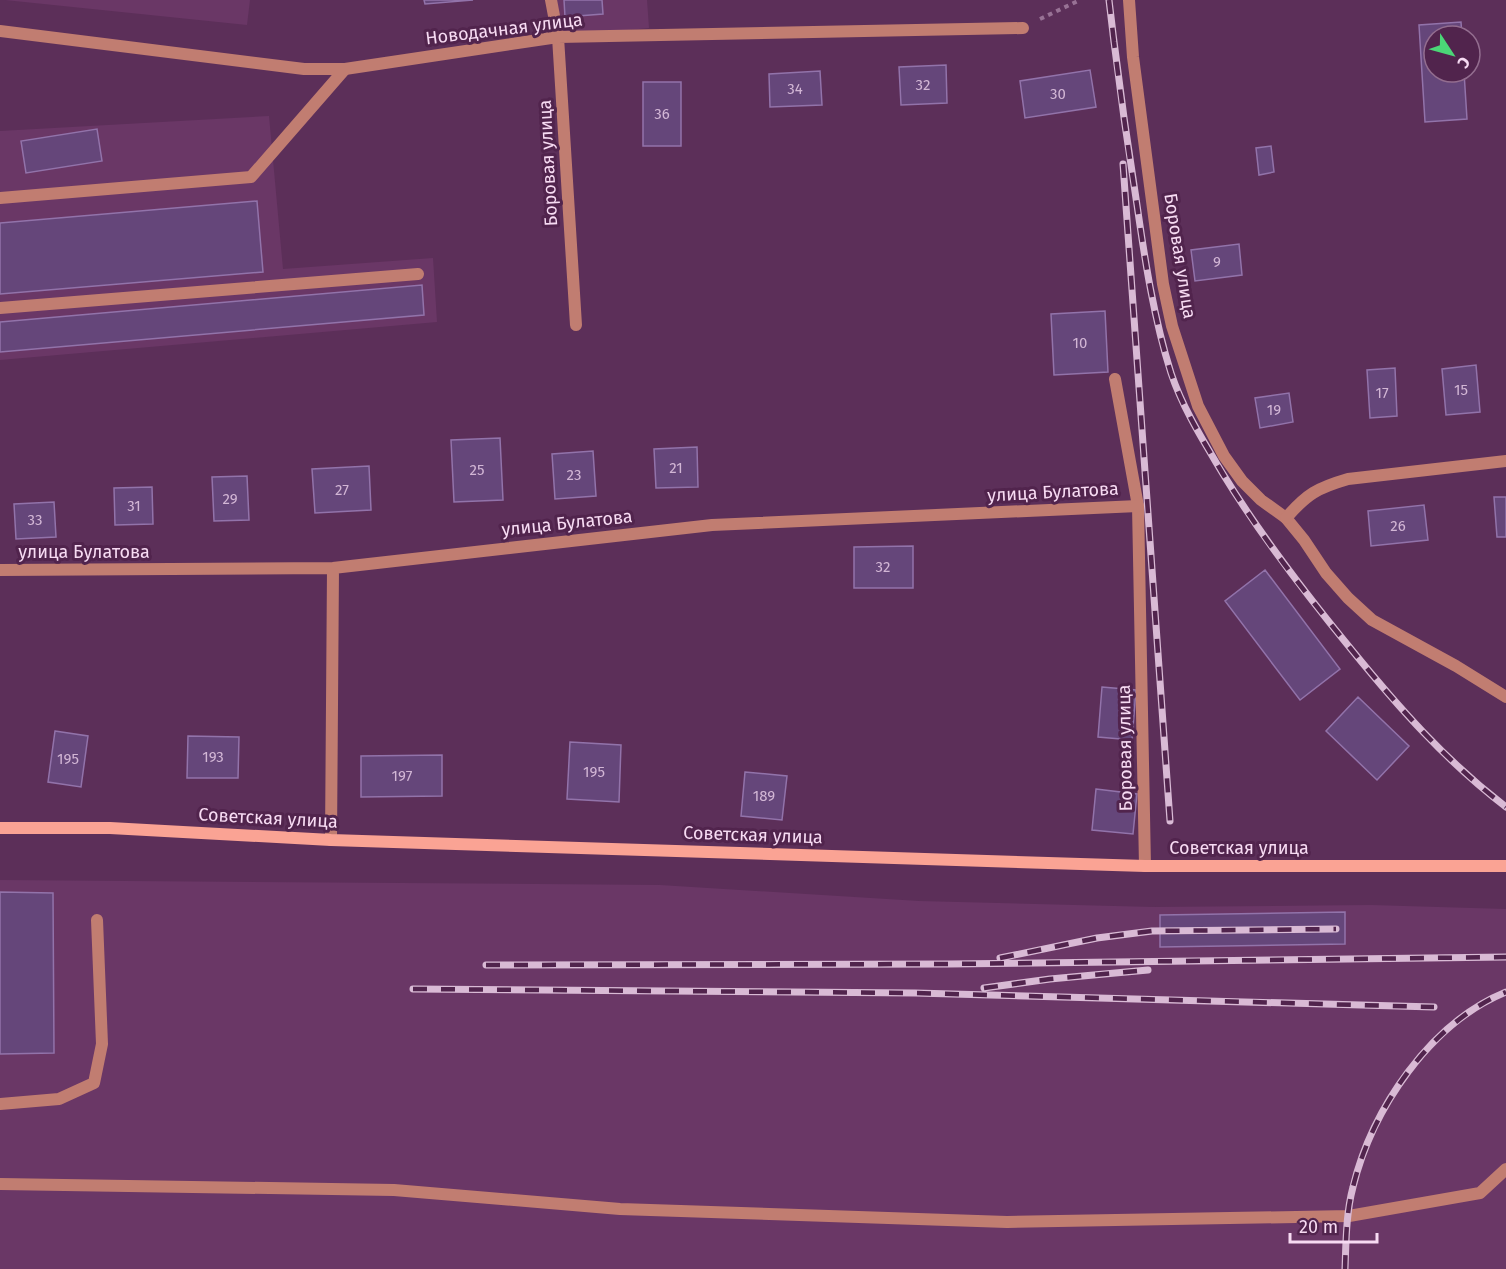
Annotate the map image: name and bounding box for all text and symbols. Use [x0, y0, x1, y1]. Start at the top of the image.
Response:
street label: Новодачная улица [424, 8, 584, 50]
north arrow [1422, 24, 1482, 84]
text: С [1453, 53, 1474, 72]
house number: 32 [916, 76, 930, 94]
house number: 34 [787, 80, 803, 98]
house number: 30 [1050, 85, 1066, 103]
street label: Боровая улица [534, 99, 562, 227]
house number: 36 [654, 105, 670, 123]
street label: Боровая улица [1159, 192, 1201, 320]
house number: 9 [1213, 253, 1221, 271]
house number: 10 [1073, 334, 1087, 352]
house number: 15 [1454, 381, 1468, 399]
house number: 17 [1375, 384, 1389, 402]
house number: 19 [1267, 401, 1281, 419]
house number: 21 [669, 459, 683, 477]
house number: 25 [470, 461, 484, 479]
house number: 23 [567, 466, 581, 484]
street label: улица Булатова [987, 478, 1119, 506]
house number: 27 [335, 481, 349, 499]
house number: 29 [222, 490, 238, 508]
house number: 31 [127, 497, 141, 515]
street label: улица Булатова [500, 505, 634, 541]
house number: 33 [28, 511, 42, 529]
house number: 26 [1390, 517, 1406, 535]
street label: улица Булатова [18, 541, 150, 563]
house number: 32 [876, 558, 890, 576]
street label: Боровая улица [1113, 684, 1137, 812]
house number: 193 [202, 748, 224, 766]
house number: 195 [57, 750, 79, 768]
house number: 195 [583, 763, 605, 781]
house number: 197 [392, 767, 413, 785]
house number: 189 [753, 787, 775, 805]
street label: Советская улица [198, 803, 338, 833]
street label: Советская улица [683, 822, 823, 848]
street label: Советская улица [1169, 837, 1309, 859]
scale bar [1290, 1206, 1377, 1244]
text: 20 m [1299, 1216, 1338, 1238]

